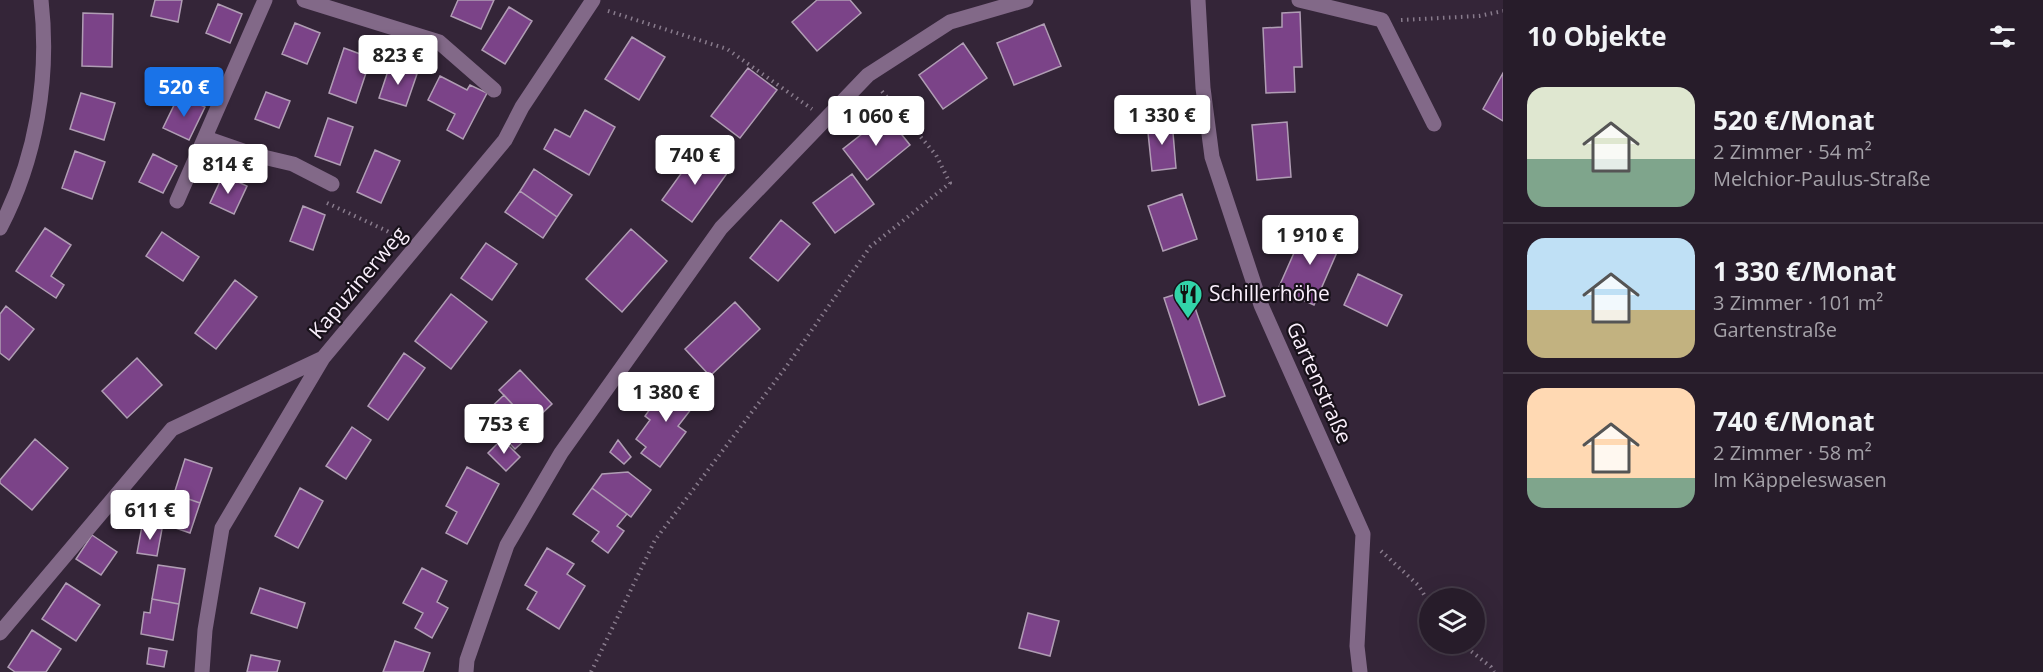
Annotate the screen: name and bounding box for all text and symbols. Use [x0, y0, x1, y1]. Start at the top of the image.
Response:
text: 10 Objekte [1527, 18, 1667, 54]
icon: filters [1986, 20, 2019, 53]
pin: 823 € [356, 35, 440, 86]
text: 823 € [373, 41, 423, 68]
pin: 520 € [142, 67, 226, 118]
text: 520 € [159, 73, 209, 100]
pin: 1 330 € [1107, 95, 1217, 146]
pin: 1 060 € [821, 96, 931, 147]
text: 1 330 € [1128, 101, 1196, 128]
text: 1 060 € [842, 102, 910, 129]
text: 520 €/Monat [1713, 102, 1875, 138]
icon: home [1575, 111, 1647, 183]
pin: 740 € [653, 135, 737, 186]
text: 2 Zimmer · 54 m² [1713, 138, 1872, 165]
text: 740 € [670, 141, 720, 168]
pin: 814 € [186, 144, 270, 195]
text: 814 € [203, 150, 253, 177]
text: Melchior-Paulus-Straße [1713, 165, 1931, 192]
pin: 1 910 € [1255, 215, 1365, 266]
street label: Kapuzinerweg [302, 220, 412, 344]
text: 1 910 € [1276, 221, 1344, 248]
text: 1 330 €/Monat [1713, 253, 1896, 289]
icon: home [1575, 262, 1647, 334]
restaurant icon: Schillerhöhe [1172, 278, 1204, 320]
place label: Schillerhöhe [1209, 279, 1330, 307]
text: 3 Zimmer · 101 m² [1713, 289, 1883, 316]
text: Gartenstraße [1713, 316, 1837, 343]
street label: Gartenstraße [1281, 317, 1359, 448]
pin: 1 380 € [611, 372, 721, 423]
text: 1 380 € [632, 378, 700, 405]
text: 740 €/Monat [1713, 403, 1875, 439]
pin: 753 € [462, 404, 546, 455]
text: 753 € [479, 410, 529, 437]
icon: home [1575, 412, 1647, 484]
text: 2 Zimmer · 58 m² [1713, 439, 1872, 466]
text: Im Käppeleswasen [1713, 466, 1887, 493]
pin: 611 € [108, 490, 192, 541]
text: 611 € [125, 496, 175, 523]
map controls [1419, 588, 1485, 654]
button: layers [1419, 588, 1485, 654]

